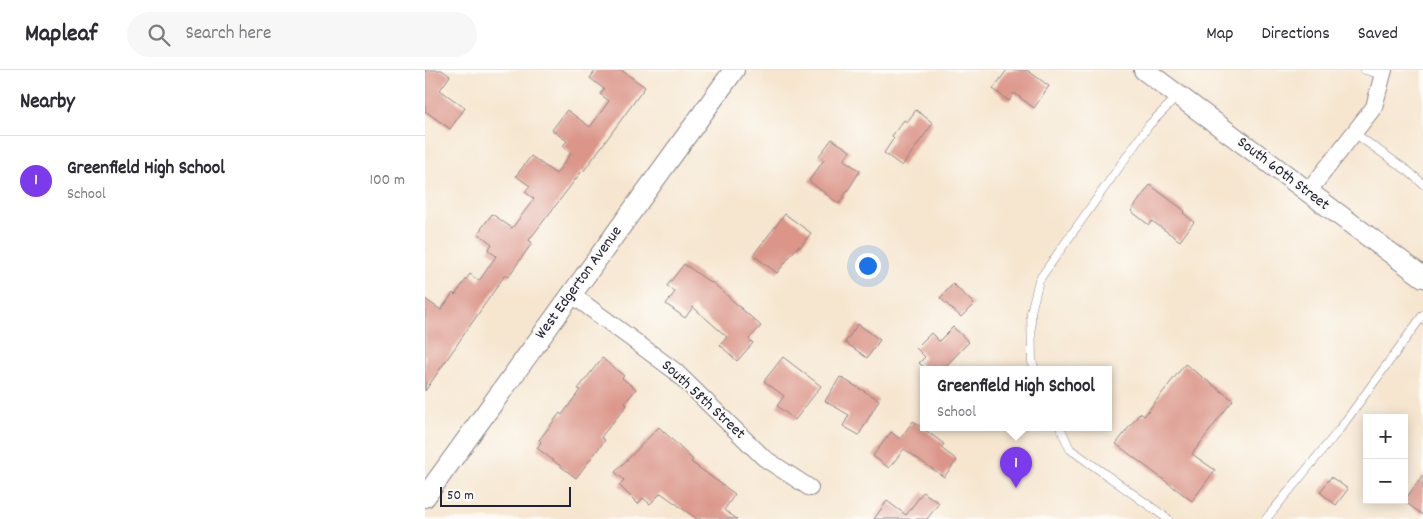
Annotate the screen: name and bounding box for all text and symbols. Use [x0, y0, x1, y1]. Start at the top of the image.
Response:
search box [127, 12, 477, 57]
text: Mapleaf [25, 18, 97, 52]
icon: search [145, 21, 173, 49]
text: Search here [185, 21, 271, 48]
text: Map [1206, 22, 1233, 47]
text: Directions [1261, 22, 1330, 47]
text: Saved [1358, 22, 1398, 47]
text: Nearby [20, 88, 75, 118]
street label: South 60th Street [1232, 132, 1334, 216]
text: Greenfield High School [67, 156, 225, 183]
text: 1 [34, 169, 38, 192]
text: 100 m [369, 169, 405, 192]
text: School [67, 183, 106, 206]
street label: West Edgerton Avenue [530, 222, 628, 344]
your location [855, 253, 881, 279]
street label: South 58th Street [656, 355, 750, 445]
popup [920, 366, 1112, 431]
text: Greenfield High School [937, 374, 1095, 401]
text: School [937, 401, 976, 424]
map controls [1363, 414, 1408, 504]
button: + [1363, 414, 1408, 459]
pin: 1 [1000, 447, 1032, 488]
button: − [1363, 459, 1408, 504]
scale bar [440, 484, 571, 507]
text: 50 m [447, 486, 474, 506]

